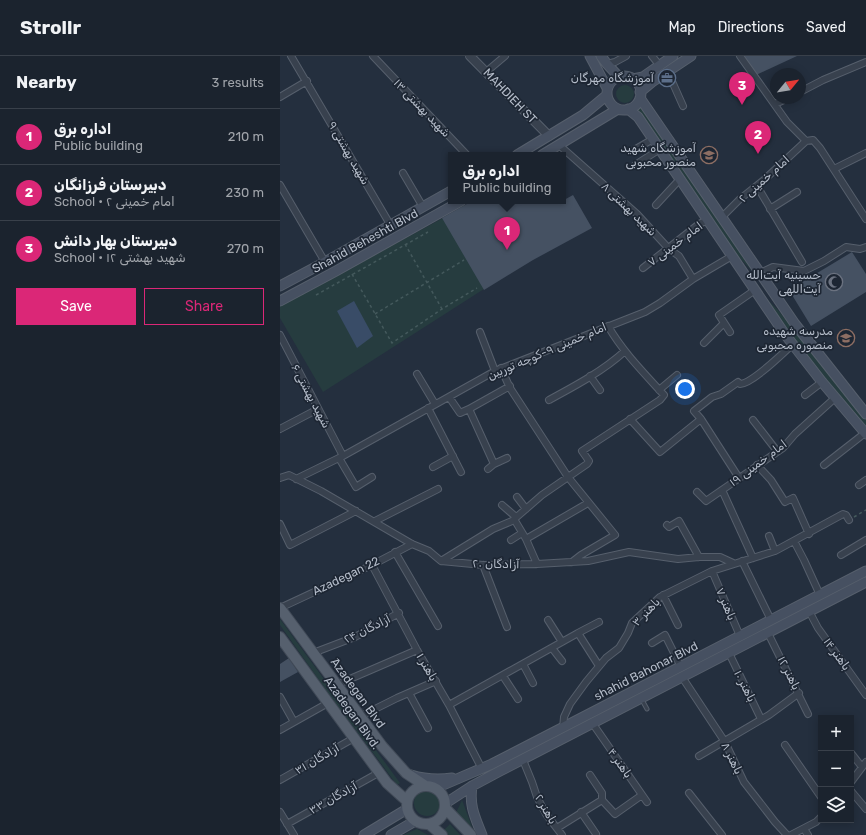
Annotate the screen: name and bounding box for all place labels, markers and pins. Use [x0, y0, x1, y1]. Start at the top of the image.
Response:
office icon: آموزشگاه مهرگان [657, 68, 677, 88]
place label: آموزشگاه مهرگان [571, 71, 655, 86]
pin: 3 [729, 72, 755, 105]
pin: 2 [745, 121, 771, 154]
place label: آموزشگاه شهید منصور محبوبی [620, 141, 697, 170]
school or university icon: آموزشگاه شهید منصور محبوبی [699, 145, 719, 165]
pin: 1 [494, 217, 520, 250]
place label: حسینیه آیت‌الله آیت‌اللهی [746, 268, 822, 297]
mosque icon: حسینیه آیت‌الله آیت‌اللهی [824, 272, 844, 292]
place label: مدرسه شهیده منصوره محبوبی [756, 324, 833, 353]
school or university icon: مدرسه شهیده منصوره محبوبی [836, 328, 856, 348]

